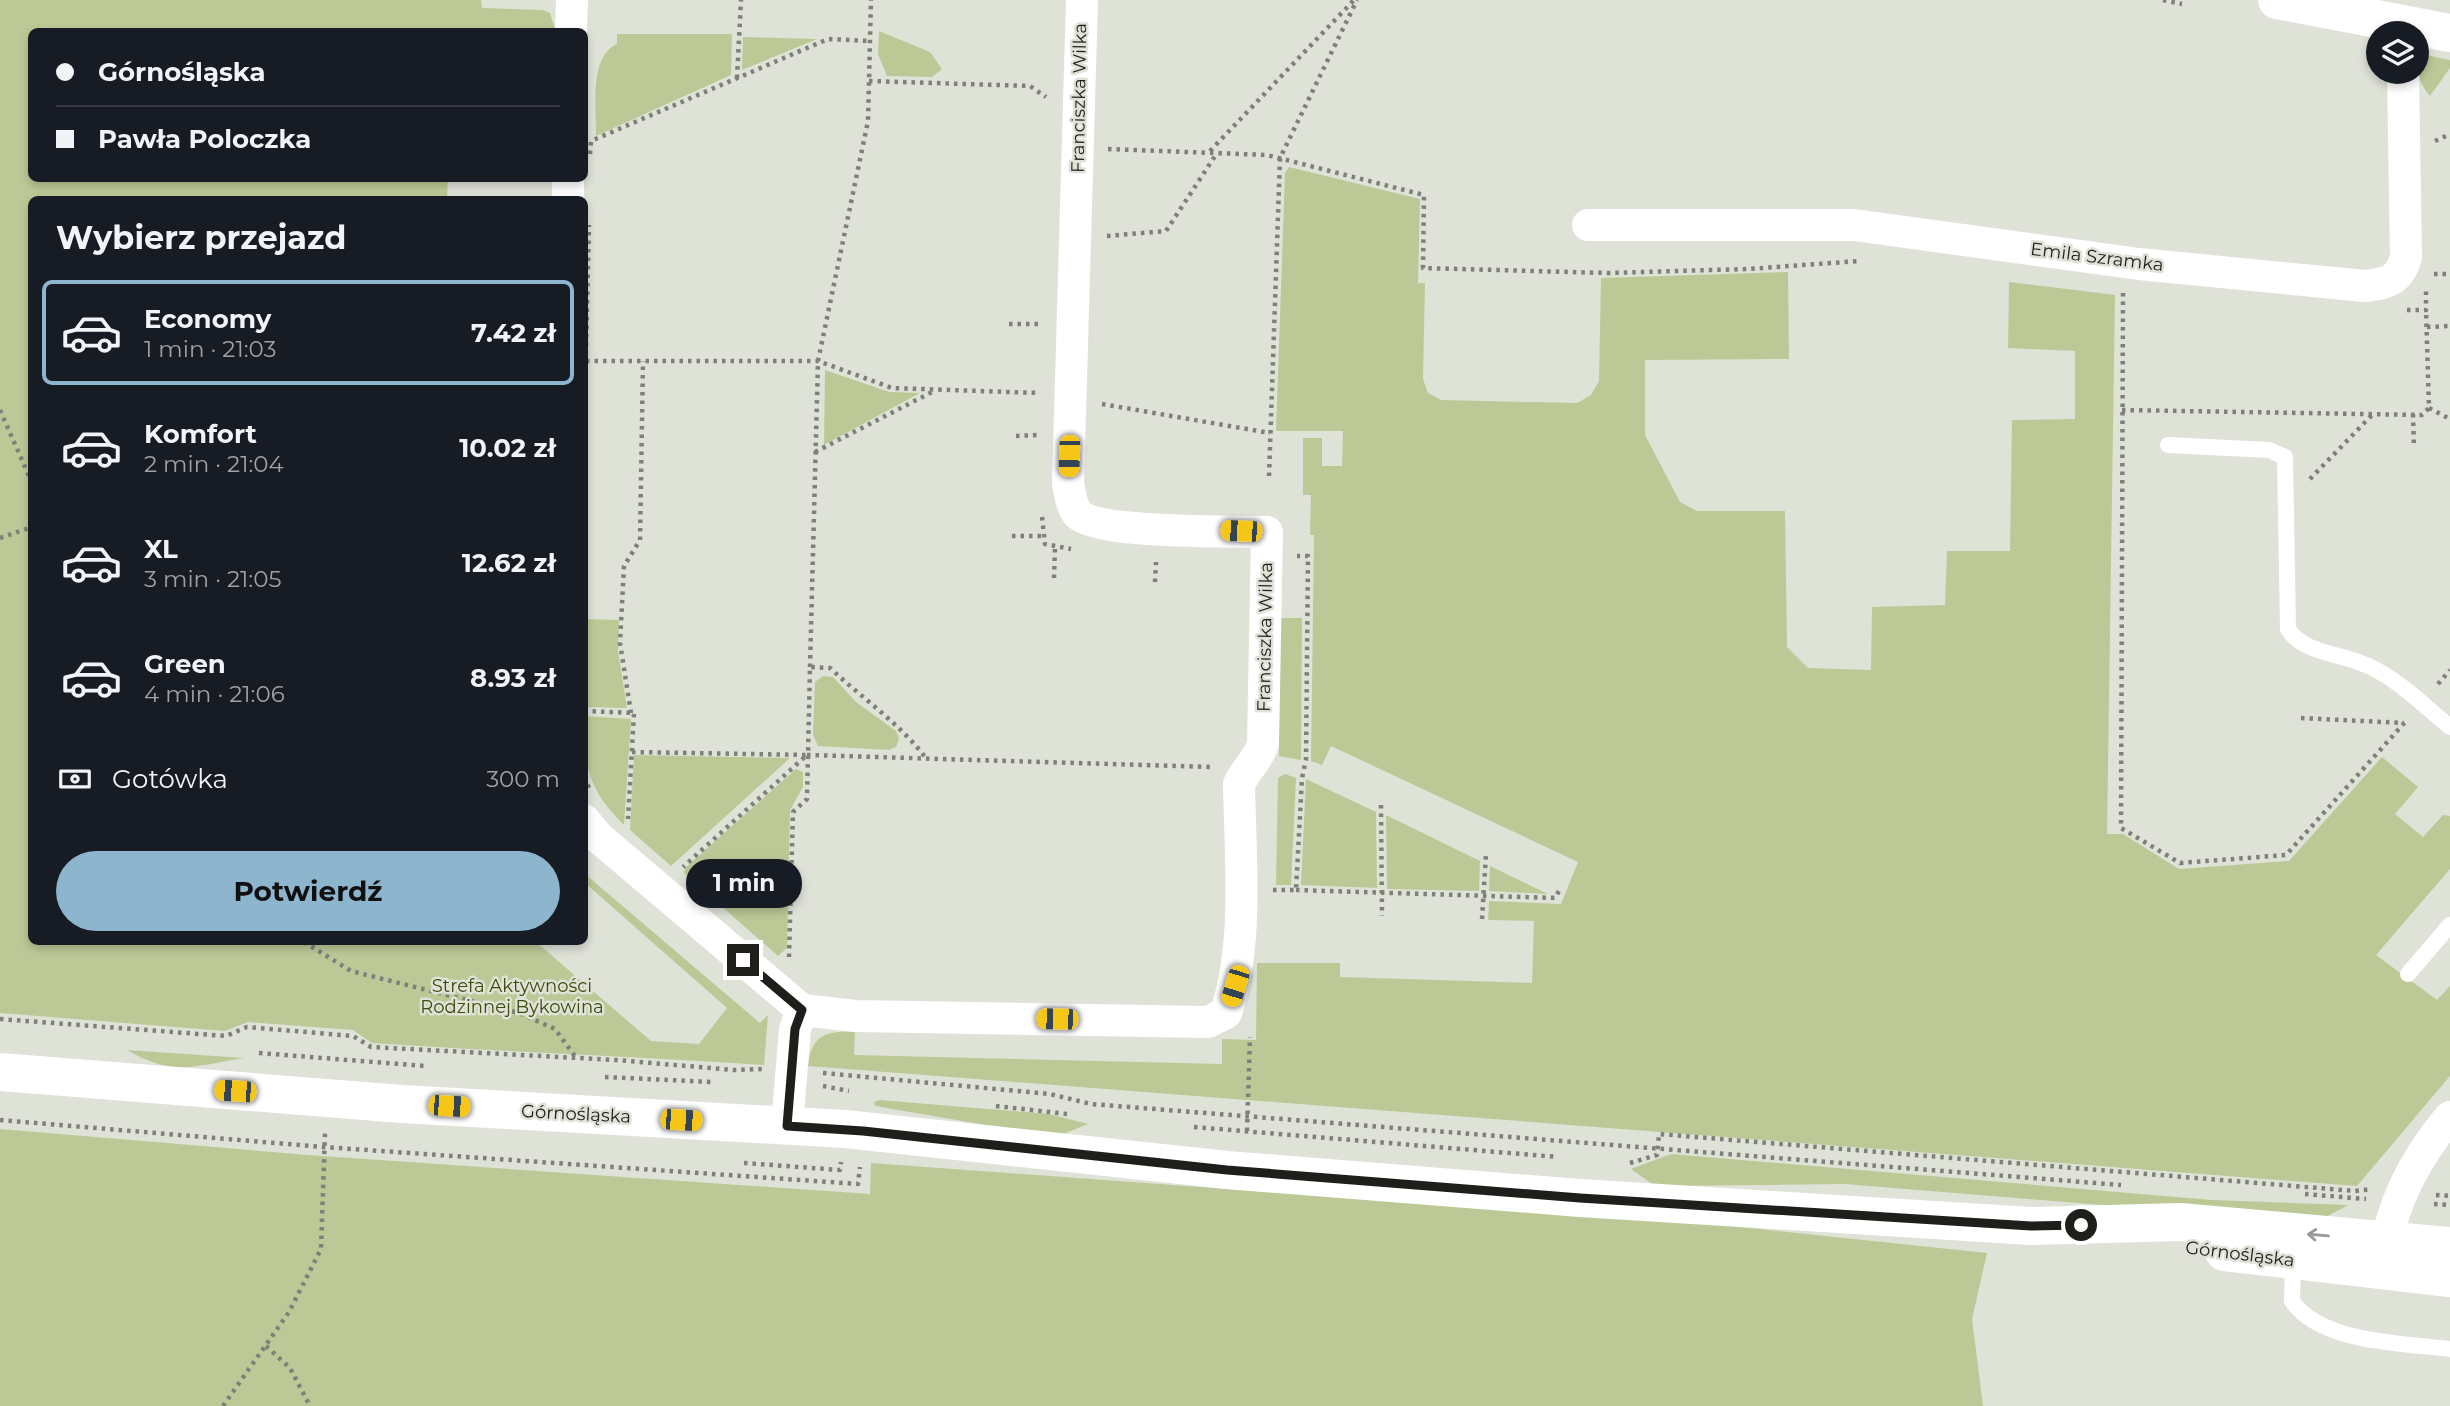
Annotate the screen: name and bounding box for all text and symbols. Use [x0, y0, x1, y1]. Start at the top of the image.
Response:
map controls [2366, 21, 2429, 84]
button: layers [2366, 21, 2429, 84]
street label: Franciszka Wilka [1067, 23, 1091, 173]
text: Górnośląska [98, 56, 266, 88]
text: Pawła Poloczka [98, 123, 311, 155]
text: Wybierz przejazd [56, 218, 346, 257]
street label: Emila Szramka [2029, 238, 2165, 276]
icon: car [60, 301, 123, 364]
text: Economy [144, 303, 271, 335]
text: 7.42 zł [471, 317, 556, 349]
text: 1 min · 21:03 [144, 335, 277, 363]
icon: car [60, 416, 123, 479]
text: Komfort [144, 418, 257, 450]
text: 10.02 zł [459, 432, 556, 464]
car [1058, 435, 1081, 477]
text: 2 min · 21:04 [144, 450, 284, 478]
car [1220, 520, 1263, 542]
icon: car [60, 531, 123, 594]
text: XL [144, 533, 178, 565]
text: 12.62 zł [462, 547, 556, 579]
street label: Franciszka Wilka [1253, 562, 1277, 712]
text: 3 min · 21:05 [144, 565, 281, 593]
icon: car [60, 646, 123, 709]
text: Green [144, 648, 226, 680]
text: 8.93 zł [470, 662, 556, 694]
text: 4 min · 21:06 [144, 680, 285, 708]
icon: cash [56, 760, 94, 798]
text: Gotówka [112, 763, 228, 795]
text: 300 m [486, 765, 560, 793]
button: Potwierdź [56, 851, 560, 931]
callout: 1 min [685, 858, 801, 908]
text: 1 min [713, 869, 775, 897]
route end [727, 944, 759, 976]
car [1219, 963, 1252, 1009]
park label: Strefa Aktywności Rodzinnej Bykowina [420, 975, 604, 1018]
car [1036, 1008, 1079, 1030]
car [214, 1079, 257, 1103]
car [428, 1094, 471, 1118]
street label: Górnośląska [521, 1100, 631, 1128]
car [660, 1108, 703, 1132]
route start [2065, 1209, 2097, 1241]
one-way arrow [2307, 1228, 2330, 1241]
street label: Górnośląska [2184, 1236, 2296, 1272]

